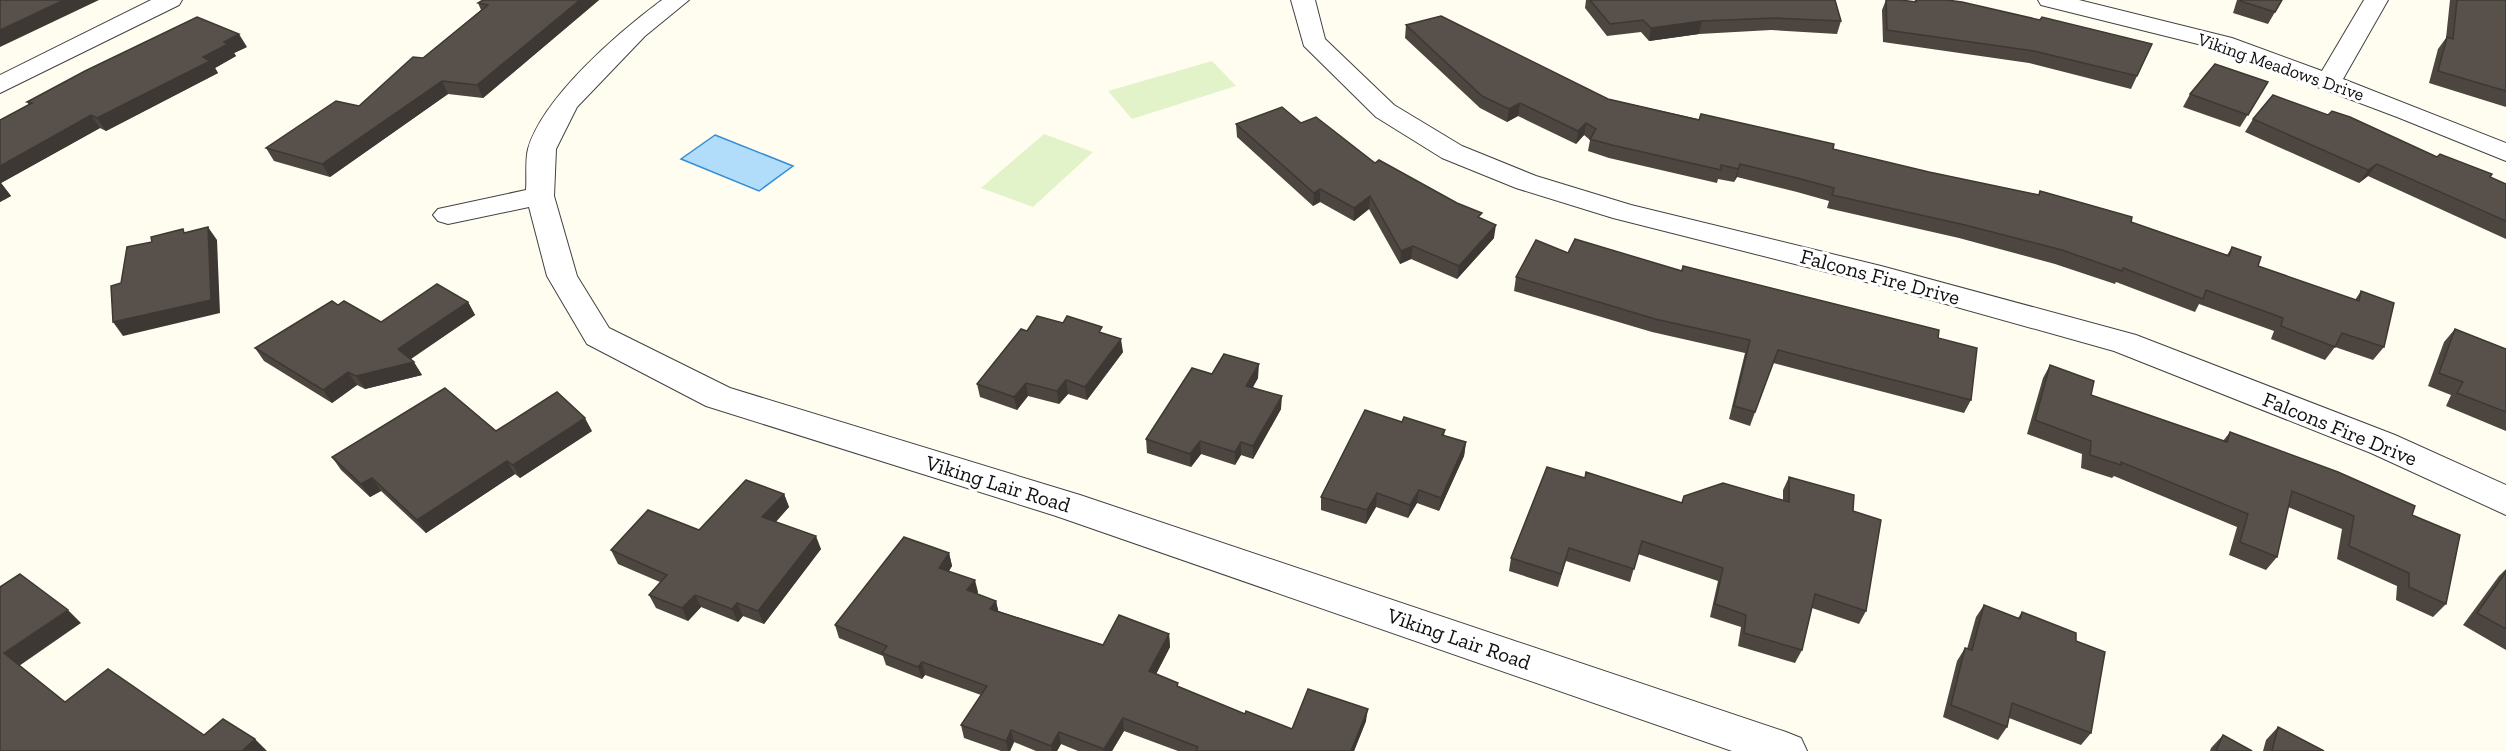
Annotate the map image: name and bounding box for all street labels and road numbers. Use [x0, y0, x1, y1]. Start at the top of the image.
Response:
street label: Viking Meadows Drive [2194, 28, 2367, 106]
street label: Falcons Fire Drive [1798, 243, 1963, 310]
street label: Falcons Fire Drive [2259, 386, 2421, 471]
street label: Viking Lair Road [922, 449, 1074, 518]
street label: Viking Lair Road [1383, 602, 1535, 675]

